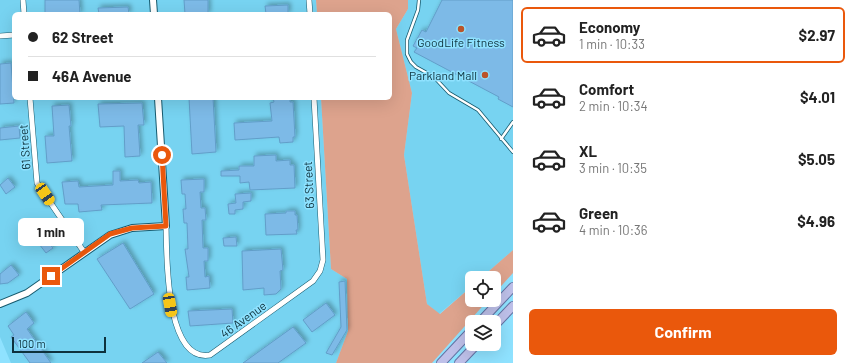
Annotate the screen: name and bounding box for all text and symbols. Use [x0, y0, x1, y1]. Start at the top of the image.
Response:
icon: car [531, 17, 567, 53]
text: Economy [579, 18, 640, 36]
marker: GoodLife Fitness [456, 24, 466, 34]
text: $2.97 [799, 26, 835, 44]
text: 62 Street [52, 28, 114, 46]
place label: GoodLife Fitness [417, 35, 505, 49]
text: 1 min · 10:33 [579, 36, 645, 52]
text: 46A Avenue [52, 67, 132, 85]
place label: Parkland Mall [409, 68, 477, 82]
marker: Parkland Mall [480, 70, 490, 80]
icon: car [531, 79, 567, 115]
text: Comfort [579, 80, 634, 98]
text: $4.01 [800, 88, 835, 106]
text: 2 min · 10:34 [579, 98, 648, 114]
street label: 61 Street [15, 124, 33, 170]
icon: car [531, 141, 567, 177]
text: XL [579, 142, 597, 160]
route start [153, 146, 171, 164]
text: $5.05 [798, 150, 835, 168]
text: 3 min · 10:35 [579, 160, 647, 176]
street label: 63 Street [300, 161, 316, 209]
car [33, 181, 57, 207]
icon: car [531, 203, 567, 239]
text: Green [579, 204, 618, 222]
text: $4.96 [797, 212, 835, 230]
callout: 1 min [18, 218, 84, 246]
text: 4 min · 10:36 [579, 222, 647, 238]
text: 1 min [37, 224, 65, 240]
route end [42, 267, 60, 285]
map controls [465, 271, 501, 351]
button: locate [465, 271, 501, 307]
car [162, 292, 178, 318]
street label: 46 Avenue [217, 298, 269, 340]
button: Confirm [529, 309, 837, 355]
button: layers [465, 315, 501, 351]
scale bar [12, 335, 106, 354]
text: 100 m [18, 337, 46, 350]

